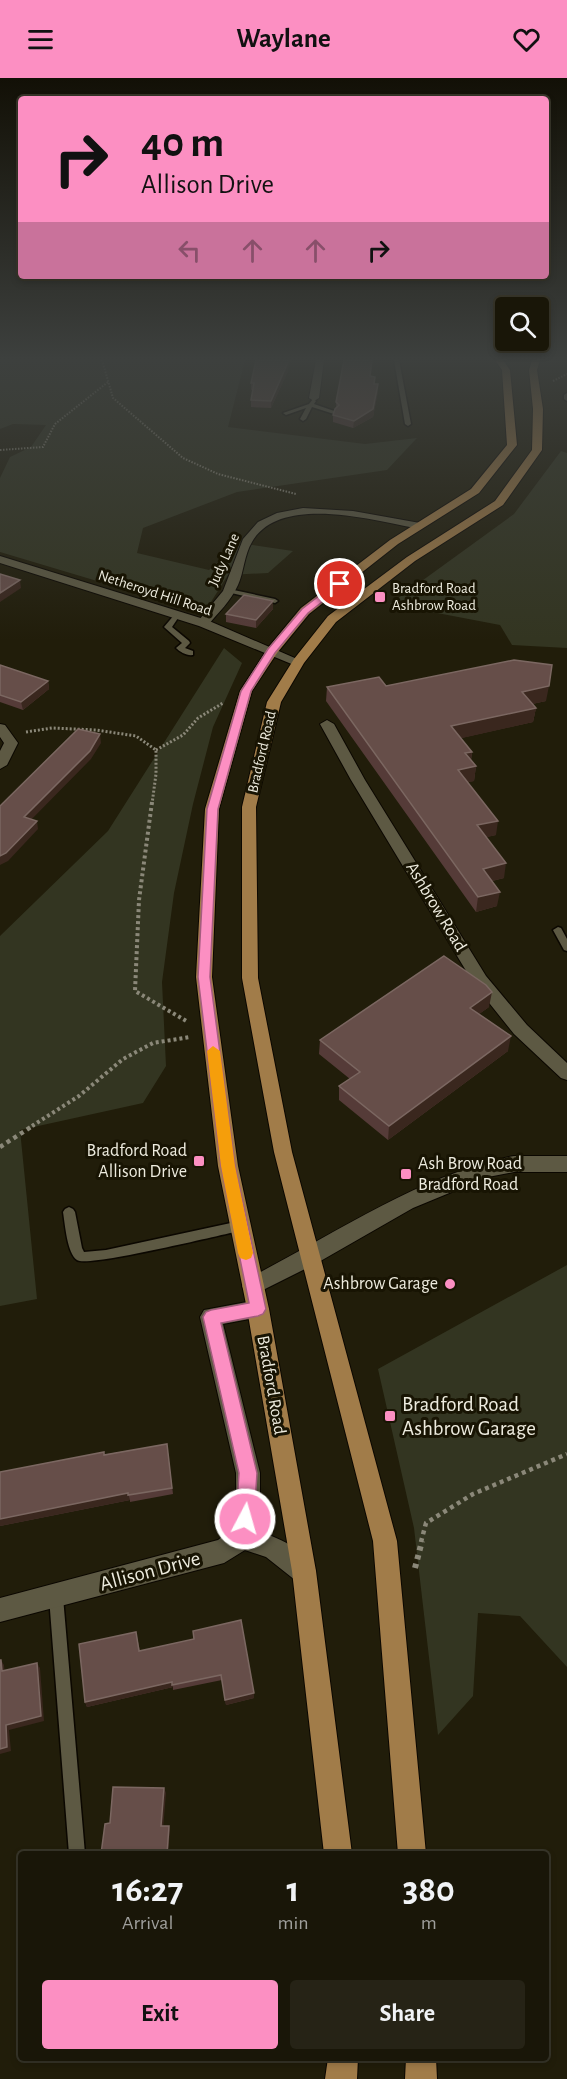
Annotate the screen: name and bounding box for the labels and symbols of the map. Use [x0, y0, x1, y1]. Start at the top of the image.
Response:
street label: Judy Lane [206, 531, 242, 589]
pin [314, 558, 365, 609]
street label: Netheroyd Hill Road [96, 568, 214, 618]
place label: Bradford Road Ashbrow Road [392, 581, 476, 613]
marker: Bradford Road Ashbrow Road [373, 590, 387, 604]
street label: Bradford Road [245, 709, 279, 794]
street label: Ashbrow Road [402, 859, 470, 955]
place label: Bradford Road Allison Drive [87, 1142, 187, 1181]
marker: Bradford Road Allison Drive [192, 1154, 206, 1168]
place label: Ash Brow Road Bradford Road [418, 1155, 522, 1194]
marker: Ash Brow Road Bradford Road [399, 1167, 413, 1181]
place label: Ashbrow Garage [323, 1275, 438, 1293]
marker: Ashbrow Garage [443, 1277, 457, 1291]
street label: Bradford Road [253, 1334, 289, 1436]
place label: Bradford Road Ashbrow Garage [402, 1394, 536, 1439]
marker: Bradford Road Ashbrow Garage [383, 1409, 397, 1423]
position arrow [213, 1487, 277, 1551]
street label: Allison Drive [97, 1547, 203, 1595]

